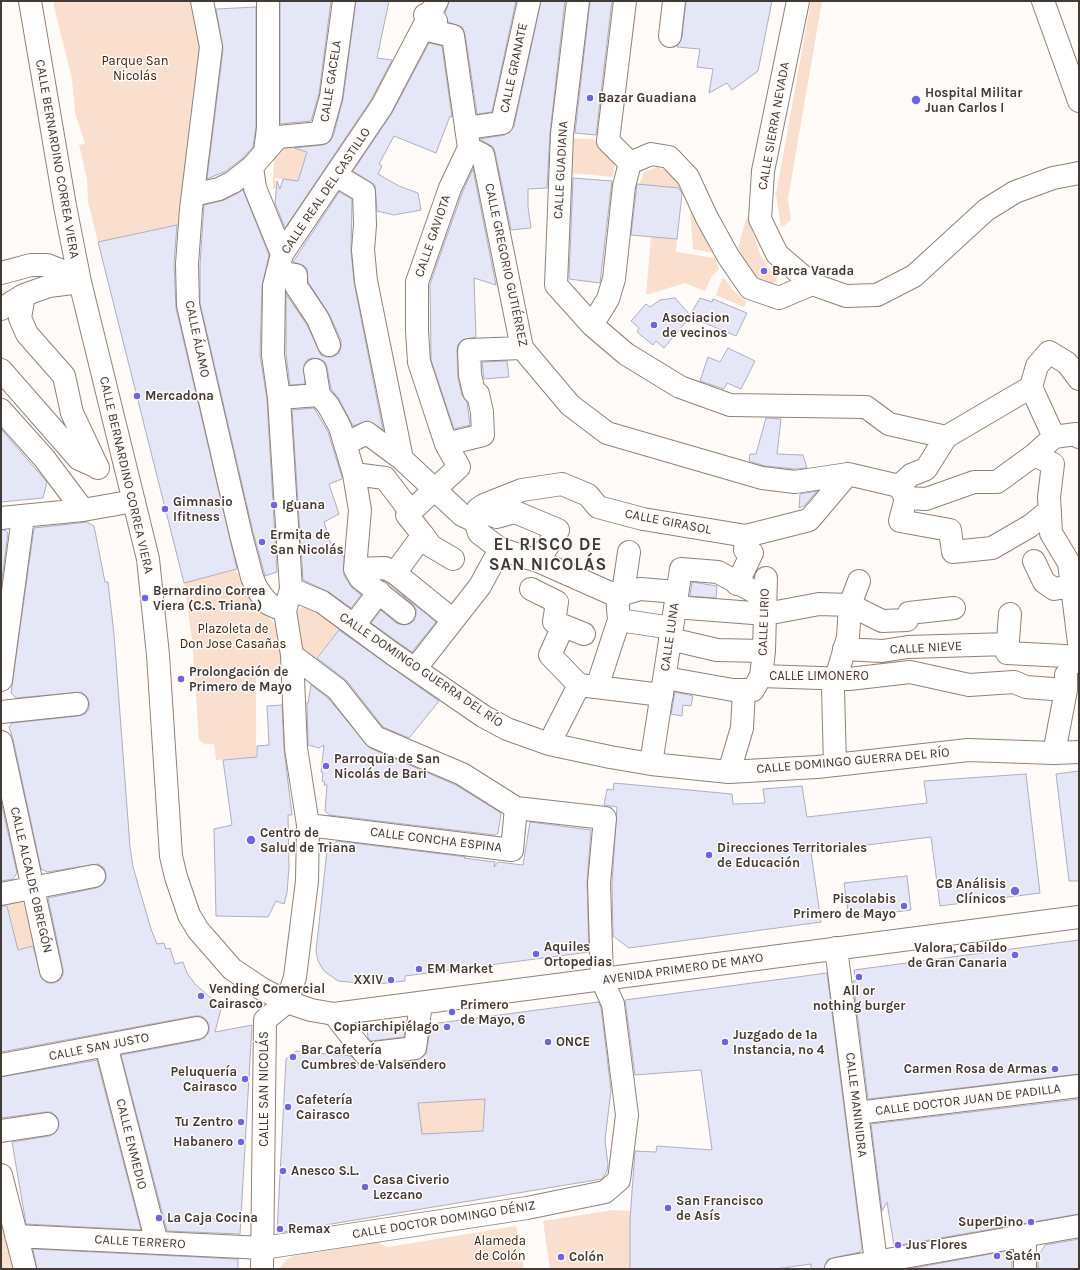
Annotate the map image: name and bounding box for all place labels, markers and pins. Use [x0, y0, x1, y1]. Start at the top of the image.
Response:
place label: Hospital Militar Juan Carlos I [925, 85, 1022, 116]
place label: Bazar Guadiana [598, 90, 697, 106]
marker: Bazar Guadiana [585, 93, 595, 103]
marker: Hospital Militar Juan Carlos I [910, 94, 922, 106]
place label: Barca Varada [772, 263, 854, 279]
marker: Barca Varada [759, 266, 769, 276]
place label: Asociacion de vecinos [662, 310, 730, 341]
marker: Asociacion de vecinos [649, 320, 659, 330]
place label: Mercadona [145, 388, 214, 404]
marker: Mercadona [132, 391, 142, 401]
place label: Gimnasio Ifitness [173, 494, 233, 525]
place label: Iguana [282, 497, 325, 513]
marker: Iguana [269, 500, 279, 510]
marker: Gimnasio Ifitness [160, 504, 170, 514]
place label: Ermita de San Nicolás [270, 527, 344, 558]
marker: Ermita de San Nicolás [257, 537, 267, 547]
place label: Bernardino Correa Viera (C.S. Triana) [153, 583, 266, 614]
marker: Bernardino Correa Viera (C.S. Triana) [140, 593, 150, 603]
place label: Prolongación de Primero de Mayo [189, 664, 292, 695]
marker: Prolongación de Primero de Mayo [176, 674, 186, 684]
place label: Parroquia de San Nicolás de Bari [334, 751, 440, 782]
marker: Parroquia de San Nicolás de Bari [321, 761, 331, 771]
place label: Centro de Salud de Triana [260, 825, 356, 856]
marker: Centro de Salud de Triana [245, 834, 257, 846]
place label: Direcciones Territoriales de Educación [717, 840, 867, 871]
marker: Direcciones Territoriales de Educación [704, 850, 714, 860]
place label: CB Análisis Clínicos [936, 876, 1006, 907]
marker: CB Análisis Clínicos [1009, 885, 1021, 897]
place label: Piscolabis Primero de Mayo [793, 891, 896, 922]
marker: Piscolabis Primero de Mayo [899, 901, 909, 911]
place label: Aquiles Ortopedias [544, 939, 612, 970]
place label: Valora, Cabildo de Gran Canaria [907, 940, 1007, 971]
marker: Aquiles Ortopedias [531, 949, 541, 959]
marker: Valora, Cabildo de Gran Canaria [1010, 950, 1020, 960]
place label: EM Market [427, 961, 493, 977]
marker: EM Market [414, 964, 424, 974]
place label: XXIV [353, 972, 383, 988]
marker: All or nothing burger [854, 972, 864, 982]
marker: XXIV [386, 975, 396, 985]
place label: Vending Comercial Cairasco [209, 981, 325, 1012]
place label: All or nothing burger [813, 983, 905, 1014]
marker: Vending Comercial Cairasco [196, 991, 206, 1001]
place label: Primero de Mayo, 6 [460, 997, 526, 1028]
marker: Primero de Mayo, 6 [447, 1007, 457, 1017]
place label: Copiarchipiélago [334, 1019, 439, 1035]
marker: Copiarchipiélago [442, 1022, 452, 1032]
place label: Juzgado de 1ª Instancia, nº 4 [733, 1027, 825, 1058]
place label: ONCE [556, 1034, 590, 1050]
marker: ONCE [543, 1037, 553, 1047]
marker: Juzgado de 1ª Instancia, nº 4 [720, 1037, 730, 1047]
place label: Bar Cafetería Cumbres de Valsendero [301, 1042, 446, 1073]
marker: Bar Cafetería Cumbres de Valsendero [288, 1052, 298, 1062]
place label: Carmen Rosa de Armas [904, 1061, 1047, 1077]
place label: Peluquería Cairasco [171, 1064, 237, 1095]
marker: Carmen Rosa de Armas [1050, 1064, 1060, 1074]
marker: Peluquería Cairasco [240, 1074, 250, 1084]
place label: Cafetería Cairasco [296, 1092, 352, 1123]
marker: Cafetería Cairasco [283, 1102, 293, 1112]
place label: Tu Zentro [175, 1114, 233, 1130]
marker: Tu Zentro [236, 1117, 246, 1127]
place label: Habanero [173, 1134, 233, 1150]
marker: Habanero [236, 1137, 246, 1147]
place label: Anesco S.L. [291, 1163, 359, 1179]
marker: Anesco S.L. [278, 1166, 288, 1176]
place label: Casa Civerio Lezcano [373, 1172, 449, 1203]
marker: Casa Civerio Lezcano [360, 1182, 370, 1192]
place label: San Francisco de Asís [676, 1193, 763, 1224]
marker: San Francisco de Asís [663, 1203, 673, 1213]
place label: La Caja Cocina [167, 1210, 258, 1226]
marker: La Caja Cocina [154, 1213, 164, 1223]
place label: SuperDino [958, 1214, 1023, 1230]
marker: SuperDino [1026, 1217, 1036, 1227]
place label: Remax [288, 1221, 330, 1237]
marker: Remax [275, 1224, 285, 1234]
place label: Jus Flores [906, 1237, 967, 1253]
marker: Jus Flores [893, 1240, 903, 1250]
place label: Satén [1005, 1248, 1041, 1264]
place label: Colón [569, 1249, 604, 1265]
marker: Satén [992, 1251, 1002, 1261]
marker: Colón [556, 1252, 566, 1262]

